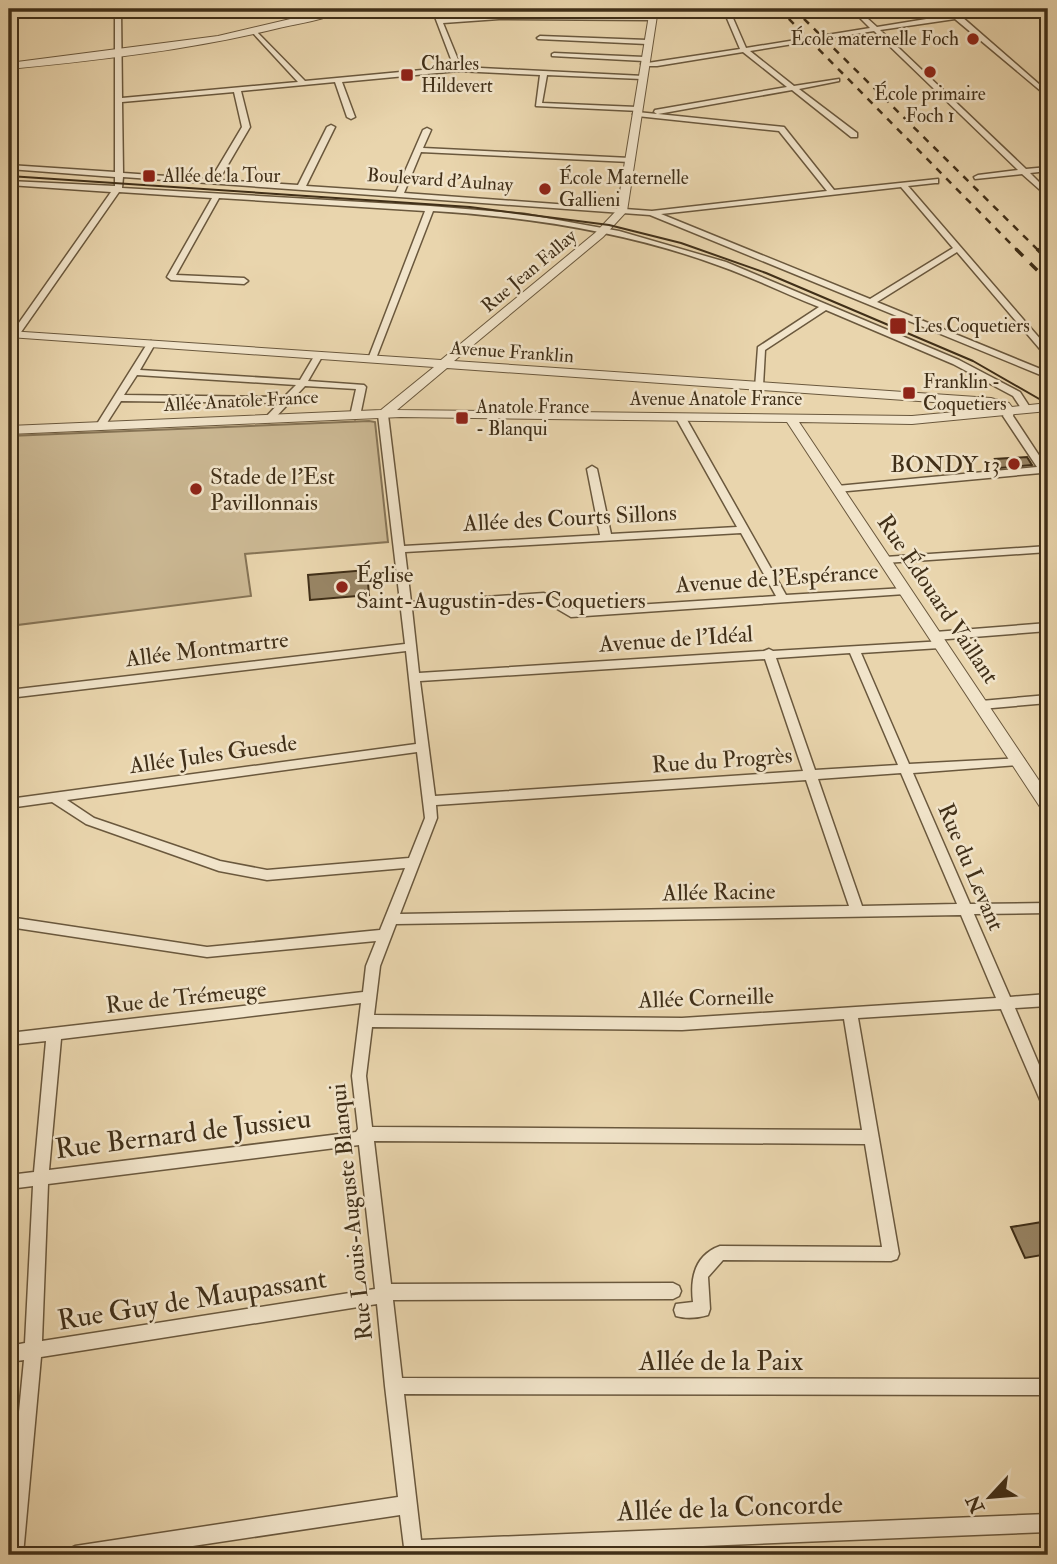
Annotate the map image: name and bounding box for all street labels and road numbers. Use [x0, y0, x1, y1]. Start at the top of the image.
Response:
street label: Boulevard d'Aulnay [366, 163, 514, 197]
street label: Rue Jean Fallay [476, 224, 582, 318]
street label: Avenue Franklin [448, 336, 575, 368]
street label: Allée Anatole France [162, 385, 319, 417]
street label: Avenue Anatole France [629, 387, 802, 411]
street label: Allée des Courts Sillons [461, 498, 678, 538]
street label: Rue Édouard Vaillant [871, 509, 1005, 689]
street label: Avenue de l'Espérance [674, 556, 880, 601]
street label: Avenue de l'Idéal [597, 619, 754, 659]
street label: Allée Montmartre [123, 625, 290, 674]
street label: Allée Jules Guesde [126, 728, 299, 780]
street label: Rue du Progrès [651, 741, 793, 779]
street label: Rue du Levant [931, 799, 1011, 935]
street label: Allée Racine [661, 877, 776, 908]
street label: Rue de Trémeuge [104, 974, 268, 1020]
street label: Allée Corneille [637, 981, 775, 1015]
street label: Rue Louis-Auguste Blanqui [323, 1082, 379, 1342]
street label: Rue Bernard de Jussieu [53, 1101, 313, 1167]
street label: Rue Guy de Maupassant [55, 1261, 329, 1339]
street label: Allée de la Paix [638, 1344, 804, 1379]
street label: Allée de la Concorde [615, 1487, 844, 1529]

